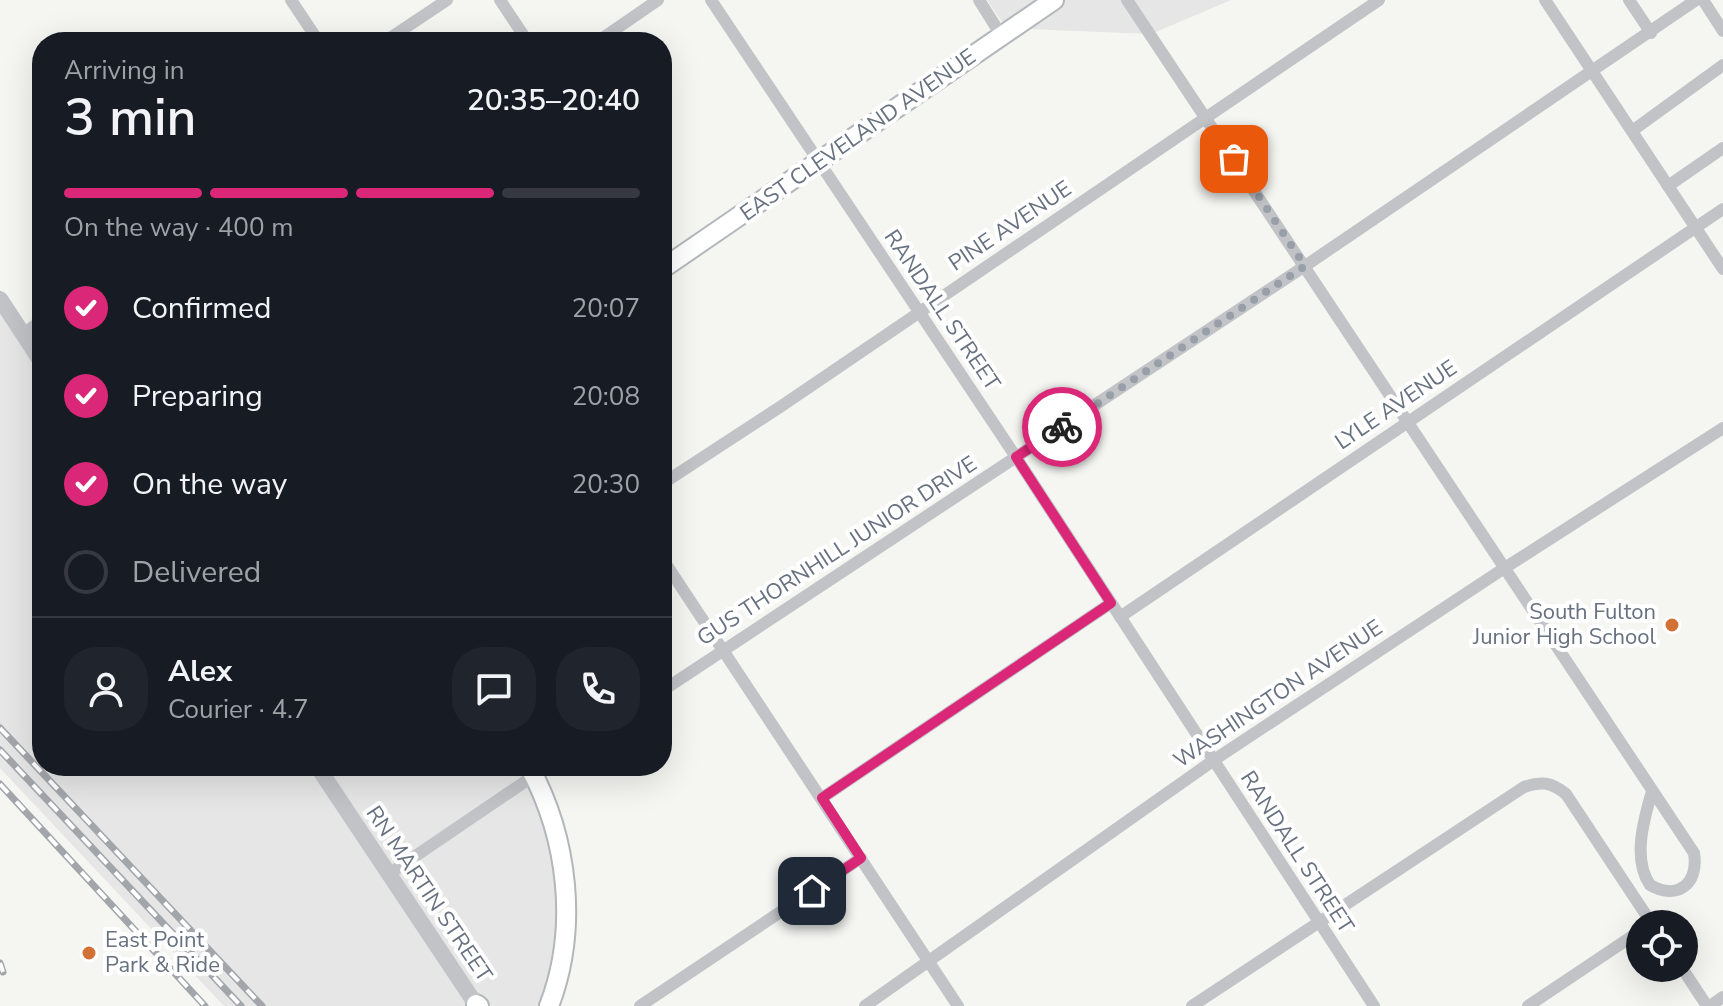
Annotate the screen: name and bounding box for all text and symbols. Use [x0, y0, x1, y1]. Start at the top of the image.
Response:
street label: EAST CLEVELAND AVENUE [734, 42, 982, 228]
text: Arriving in [64, 53, 185, 88]
text: 20:35–20:40 [467, 80, 640, 121]
text: 3 min [64, 82, 197, 153]
pin [1200, 125, 1268, 193]
icon: bag [1212, 137, 1256, 181]
street label: PINE AVENUE [943, 174, 1077, 278]
text: On the way · 400 m [64, 210, 293, 245]
street label: RANDALL STREET [877, 224, 1007, 397]
icon: check [64, 286, 108, 330]
text: Confirmed [132, 288, 272, 329]
text: 20:07 [572, 291, 640, 326]
street label: LYLE AVENUE [1329, 353, 1463, 457]
icon: check [64, 374, 108, 418]
text: Preparing [132, 376, 263, 417]
text: 20:08 [572, 379, 640, 414]
courier [1022, 387, 1102, 467]
icon: bike [1040, 405, 1084, 449]
street label: GUS THORNHILL JUNIOR DRIVE [691, 449, 983, 653]
icon: check [64, 462, 108, 506]
text: On the way [132, 464, 287, 505]
text: 20:30 [572, 467, 640, 502]
text: Delivered [132, 552, 261, 593]
place label: South Fulton Junior High School [1472, 597, 1656, 652]
street label: WASHINGTON AVENUE [1168, 613, 1388, 775]
marker: South Fulton Junior High School [1663, 616, 1681, 634]
button: person [64, 647, 148, 731]
button: chat [452, 647, 536, 731]
button: phone [556, 647, 640, 731]
text: Alex [168, 651, 232, 692]
text: Courier · 4.7 [168, 692, 309, 727]
street label: RANDALL STREET [1233, 765, 1361, 940]
street label: RN MARTIN STREET [359, 800, 500, 989]
pin [778, 857, 846, 925]
icon: home [790, 869, 834, 913]
map controls [1626, 910, 1698, 982]
button: locate [1626, 910, 1698, 982]
place label: East Point Park & Ride [105, 925, 220, 980]
marker: East Point Park & Ride [80, 944, 98, 962]

